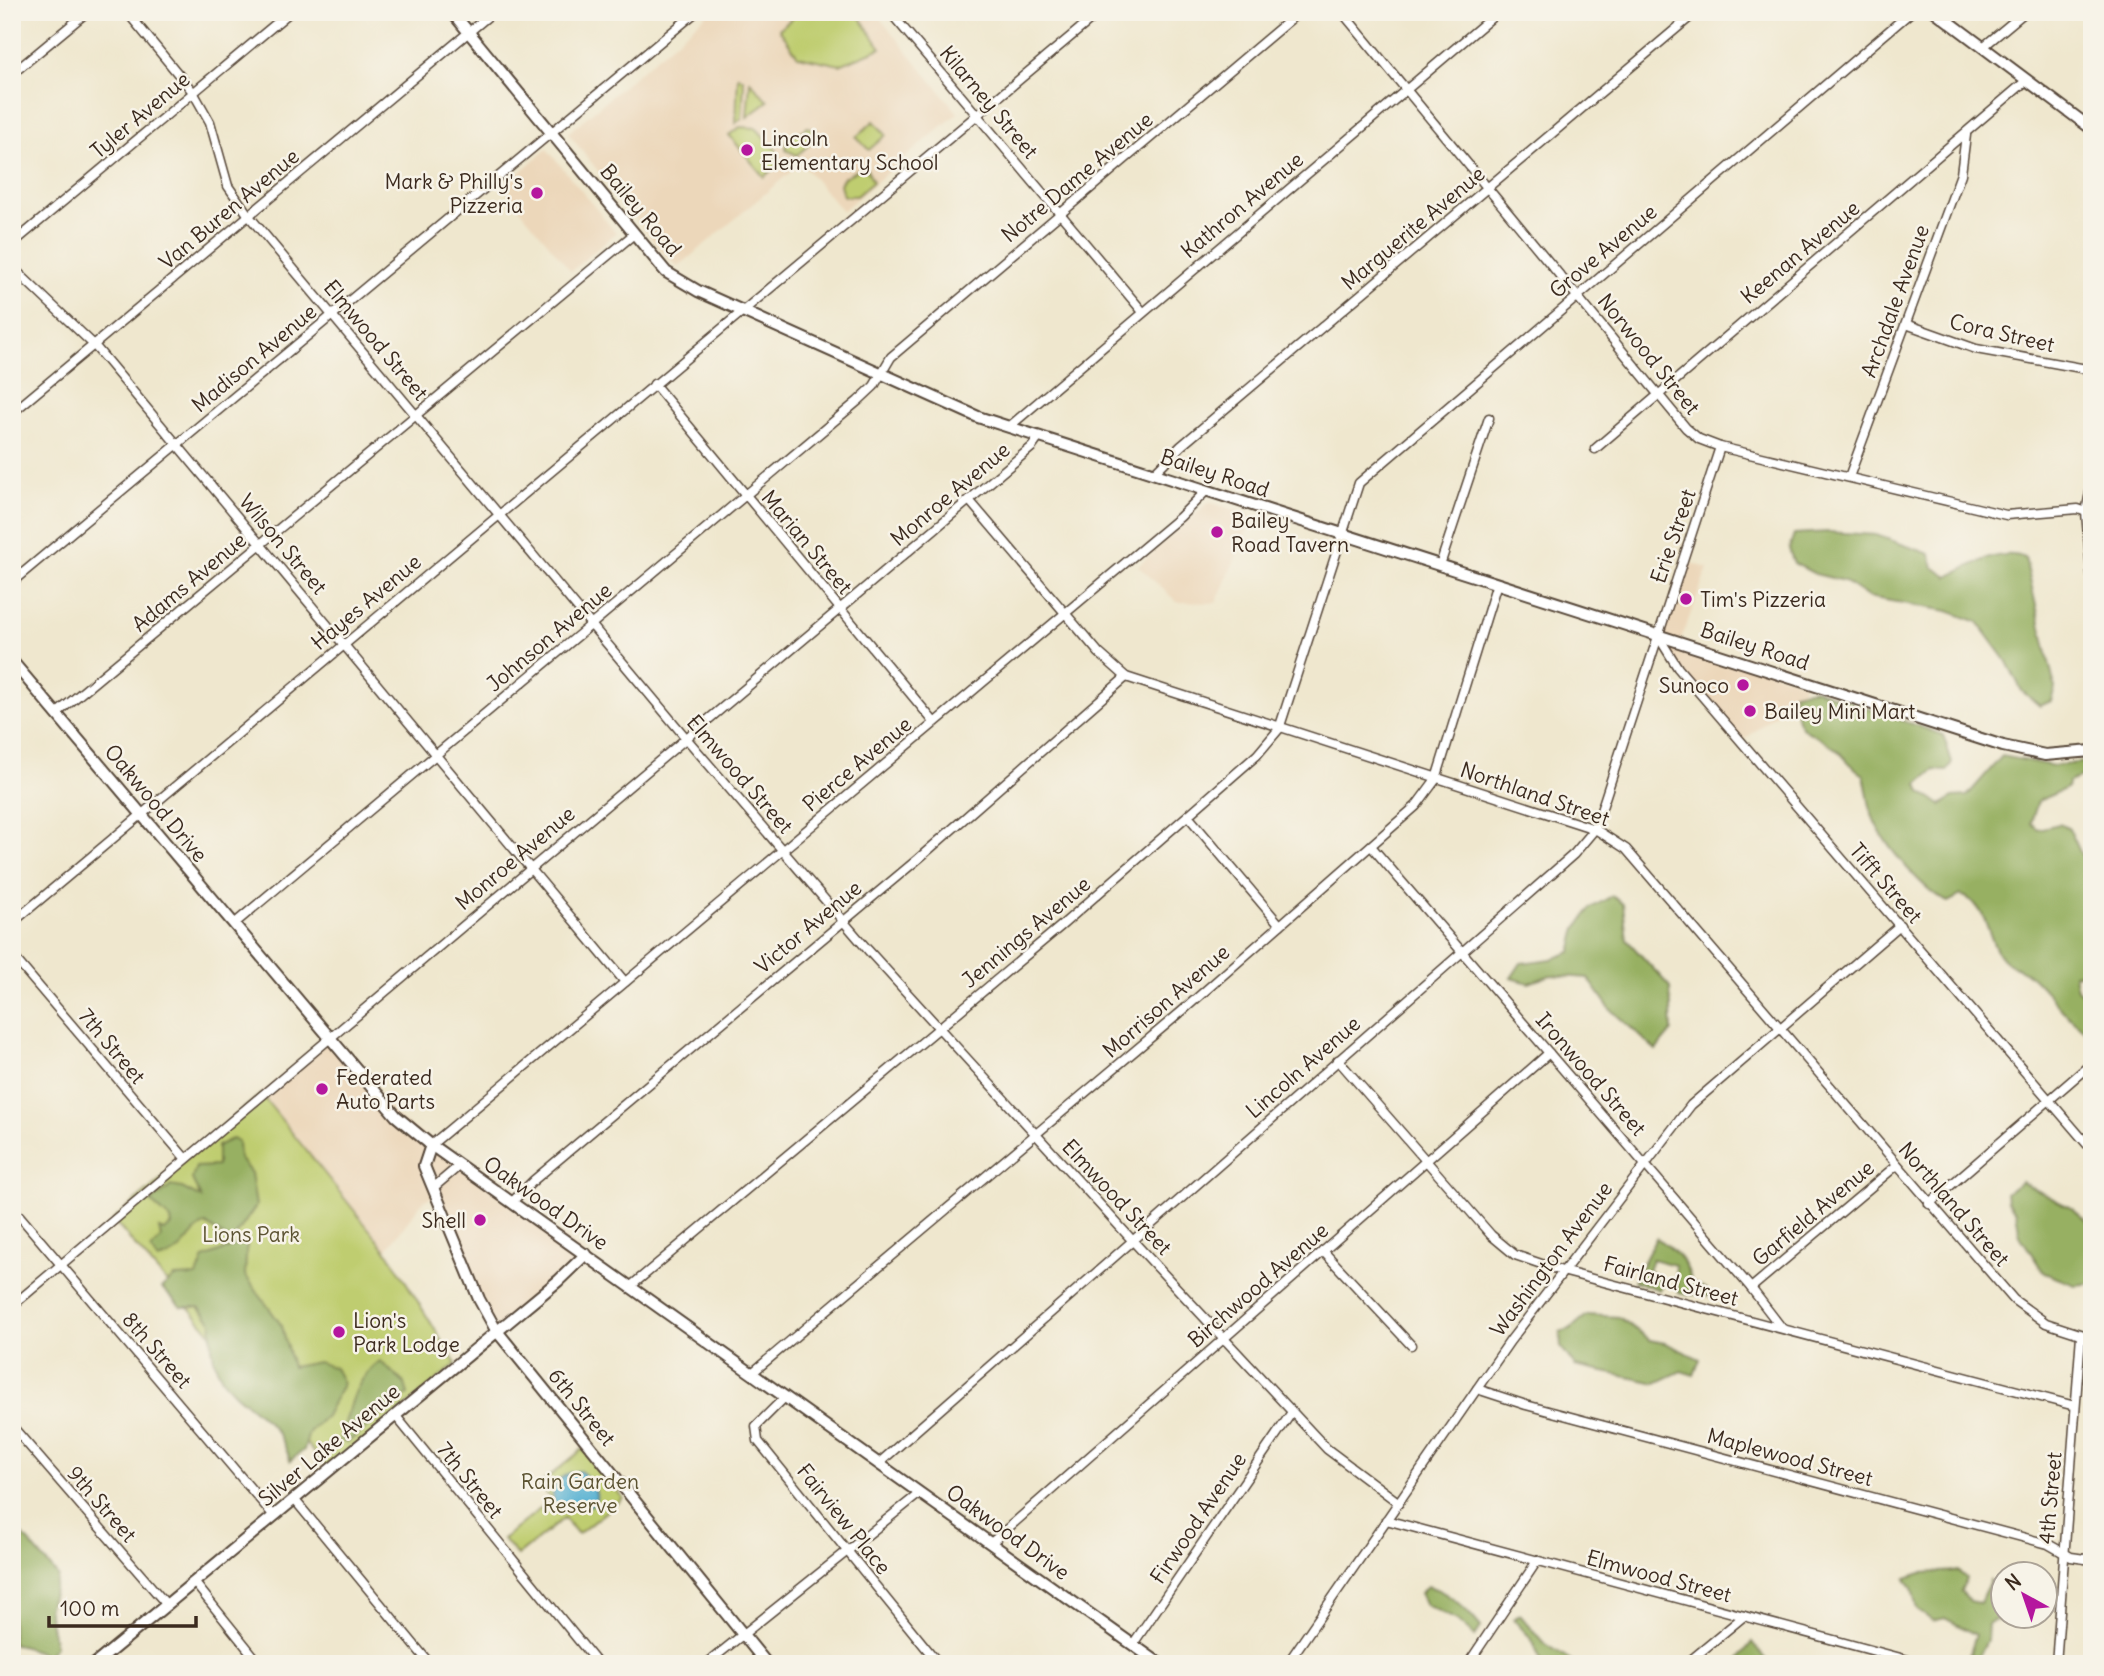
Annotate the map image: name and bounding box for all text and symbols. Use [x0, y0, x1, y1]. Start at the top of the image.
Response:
street label: Kilarney Street [934, 40, 1044, 164]
street label: Tyler Avenue [85, 66, 195, 164]
street label: Notre Dame Avenue [996, 106, 1158, 248]
place label: Lincoln Elementary School [761, 125, 938, 176]
marker: Lincoln Elementary School [739, 142, 755, 158]
street label: Van Buren Avenue [154, 143, 304, 275]
street label: Kathron Avenue [1175, 146, 1309, 264]
street label: Bailey Road [594, 158, 688, 262]
street label: Marguerite Avenue [1336, 160, 1490, 296]
place label: Mark & Philly's Pizzeria [384, 168, 523, 219]
marker: Mark & Philly's Pizzeria [529, 185, 545, 201]
street label: Keenan Avenue [1735, 194, 1865, 310]
street label: Grove Avenue [1544, 198, 1662, 304]
street label: Archdale Avenue [1855, 221, 1935, 381]
street label: Elmwood Street [318, 274, 434, 406]
street label: Norwood Street [1592, 288, 1706, 420]
street label: Madison Avenue [186, 298, 322, 418]
street label: Cora Street [1947, 308, 2057, 358]
street label: Monroe Avenue [885, 436, 1015, 552]
street label: Bailey Road [1157, 443, 1273, 503]
street label: Marian Street [756, 485, 858, 599]
street label: Erie Street [1644, 485, 1702, 587]
street label: Wilson Street [233, 488, 333, 600]
place label: Bailey Road Tavern [1231, 507, 1349, 558]
marker: Bailey Road Tavern [1209, 524, 1225, 540]
street label: Adams Avenue [126, 526, 252, 638]
street label: Hayes Avenue [306, 548, 426, 656]
street label: Johnson Avenue [481, 577, 617, 697]
place label: Tim's Pizzeria [1700, 586, 1826, 613]
marker: Tim's Pizzeria [1678, 591, 1694, 607]
street label: Bailey Road [1697, 616, 1813, 676]
place label: Sunoco [1659, 672, 1729, 699]
marker: Sunoco [1735, 677, 1751, 693]
place label: Bailey Mini Mart [1764, 698, 1915, 725]
marker: Bailey Mini Mart [1742, 703, 1758, 719]
street label: Elmwood Street [681, 709, 799, 839]
street label: Pierce Avenue [797, 711, 917, 817]
street label: Oakwood Drive [99, 738, 213, 868]
street label: Northland Street [1457, 756, 1613, 832]
street label: Monroe Avenue [450, 800, 580, 916]
street label: Tifft Street [1844, 837, 1928, 929]
street label: Jennings Avenue [956, 870, 1096, 994]
street label: Victor Avenue [749, 874, 867, 980]
street label: Morrison Avenue [1097, 939, 1235, 1063]
street label: 7th Street [73, 1003, 151, 1089]
street label: Ironwood Street [1530, 1007, 1652, 1141]
street label: Lincoln Avenue [1240, 1010, 1366, 1124]
place label: Federated Auto Parts [336, 1064, 435, 1115]
marker: Federated Auto Parts [314, 1081, 330, 1097]
street label: Elmwood Street [1056, 1133, 1178, 1261]
street label: Northland Street [1893, 1136, 2015, 1272]
street label: Oakwood Drive [478, 1150, 614, 1256]
street label: Garfield Avenue [1746, 1154, 1880, 1272]
street label: Washington Avenue [1484, 1176, 1618, 1342]
place label: Shell [421, 1207, 466, 1234]
marker: Shell [472, 1212, 488, 1228]
street label: Birchwood Avenue [1182, 1217, 1334, 1353]
park label: Lions Park [202, 1221, 300, 1248]
street label: Fairland Street [1601, 1250, 1741, 1312]
street label: 8th Street [117, 1306, 197, 1394]
place label: Lion's Park Lodge [353, 1307, 460, 1358]
marker: Lion's Park Lodge [331, 1324, 347, 1340]
street label: 6th Street [542, 1363, 622, 1451]
street label: Silver Lake Avenue [253, 1378, 405, 1512]
street label: Maplewood Street [1704, 1422, 1876, 1492]
street label: 7th Street [431, 1436, 509, 1524]
street label: Firwood Avenue [1144, 1447, 1252, 1589]
street label: 4th Street [2033, 1451, 2067, 1545]
street label: Fairview Place [791, 1458, 897, 1580]
street label: 9th Street [62, 1460, 142, 1548]
park label: Rain Garden Reserve [521, 1468, 639, 1519]
street label: Oakwood Drive [941, 1478, 1075, 1586]
street label: Elmwood Street [1584, 1544, 1734, 1608]
north arrow [1988, 1560, 2058, 1630]
text: N [2000, 1569, 2026, 1595]
scale bar [49, 1585, 196, 1629]
text: 100 m [60, 1595, 119, 1622]

